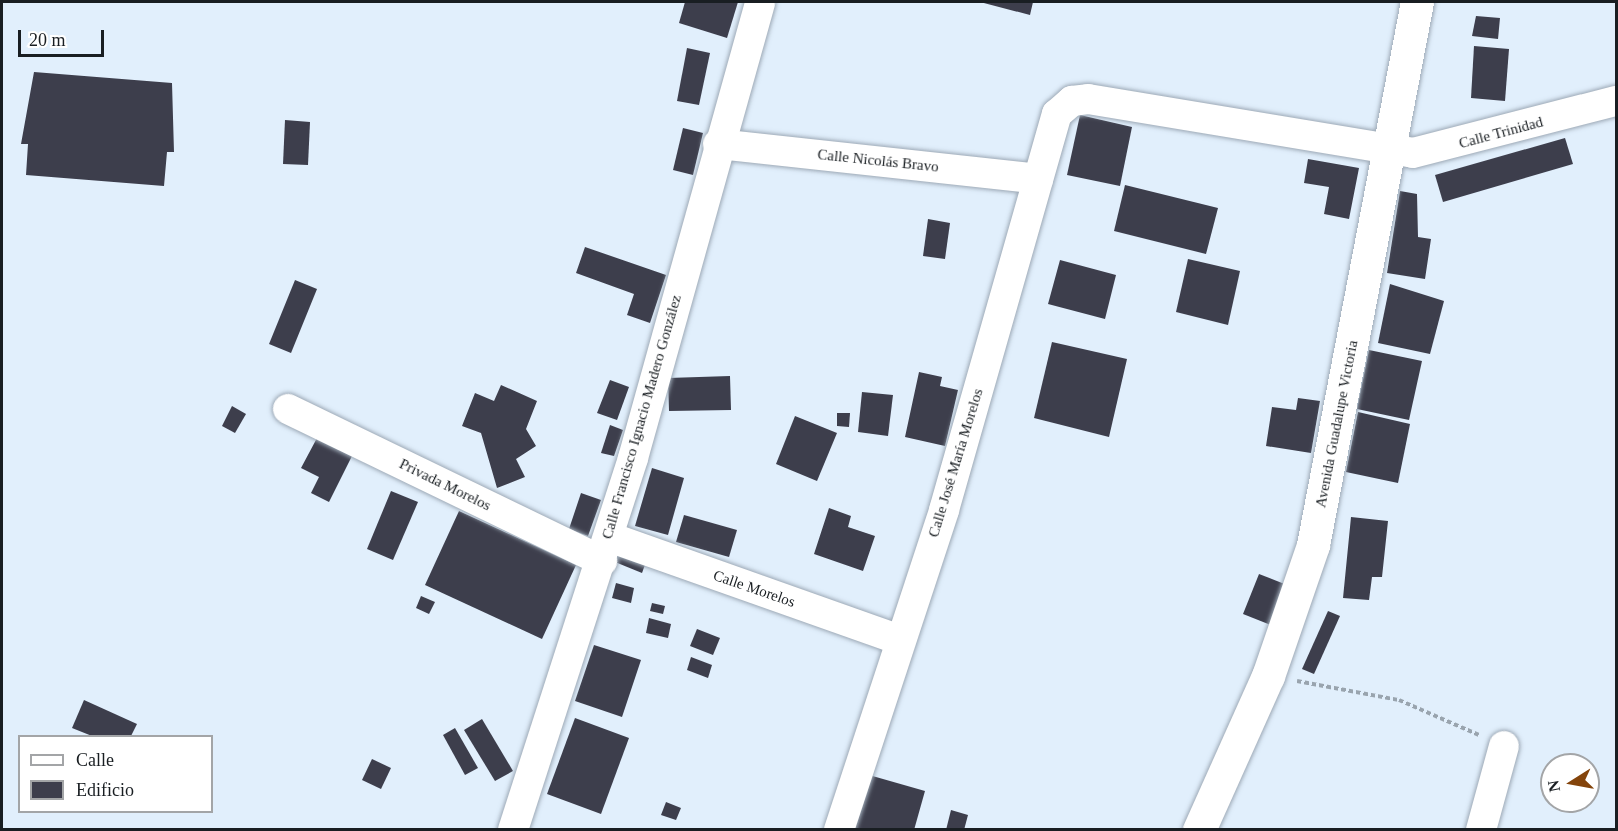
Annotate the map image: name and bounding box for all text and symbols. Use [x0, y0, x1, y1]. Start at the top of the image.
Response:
scale bar [21, 18, 106, 56]
text: 20 m [29, 30, 66, 50]
street label: Calle Trinidad [1457, 113, 1545, 153]
street label: Calle Nicolás Bravo [817, 146, 939, 176]
street label: Calle Francisco Ignacio Madero González [598, 293, 686, 541]
street label: Avenida Guadalupe Victoria [1312, 339, 1362, 509]
street label: Calle José María Morelos [925, 386, 987, 540]
street label: Privada Morelos [396, 455, 494, 515]
street label: Calle Morelos [711, 567, 797, 611]
legend [18, 735, 213, 813]
text: Calle [76, 750, 114, 770]
north arrow [1540, 753, 1600, 813]
text: N [1544, 779, 1563, 793]
text: Edificio [76, 780, 134, 800]

